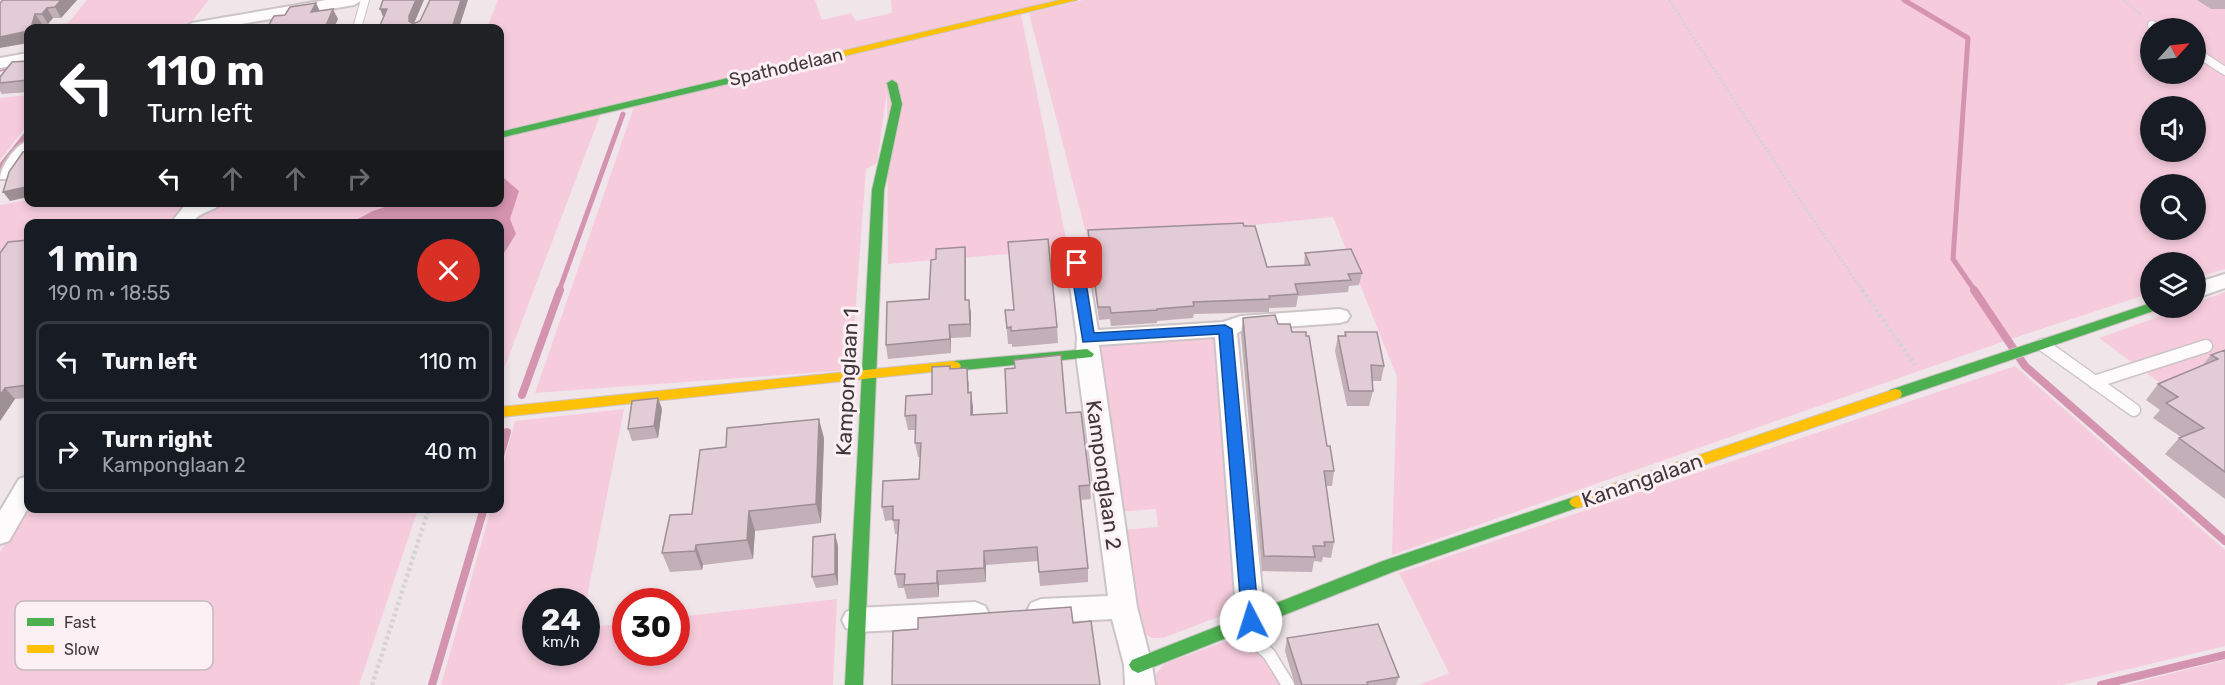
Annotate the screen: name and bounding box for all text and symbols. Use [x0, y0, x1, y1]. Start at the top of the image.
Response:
north arrow [2140, 18, 2206, 84]
map controls [2140, 18, 2206, 318]
street label: Spathodelaan [727, 43, 845, 91]
text: 110 m [147, 46, 265, 96]
icon: left [48, 48, 126, 126]
button: sound [2140, 96, 2206, 162]
text: Turn left [147, 97, 252, 129]
icon: left [153, 162, 186, 195]
icon: ahead [216, 162, 249, 195]
icon: ahead [279, 162, 312, 195]
icon: right [342, 162, 375, 195]
button: search [2140, 174, 2206, 240]
text: 1 min [48, 237, 139, 280]
pin [1051, 237, 1102, 288]
button: close [417, 239, 480, 302]
icon: arrive [1060, 246, 1093, 279]
button: layers [2140, 252, 2206, 318]
text: 190 m · 18:55 [48, 281, 170, 305]
street label: Kamponglaan 1 [831, 308, 863, 456]
icon: left [51, 345, 84, 378]
text: Turn left [102, 348, 197, 375]
text: 110 m [419, 348, 477, 375]
street label: Kamponglaan 2 [1081, 398, 1127, 552]
text: Turn right [102, 426, 212, 453]
icon: right [51, 435, 84, 468]
text: 40 m [424, 438, 477, 465]
street label: Kanangalaan [1578, 448, 1706, 512]
text: Kamponglaan 2 [102, 453, 246, 477]
speed limit sign: 30 [612, 588, 690, 666]
position arrow [1219, 589, 1283, 653]
legend [15, 601, 213, 670]
text: 24 [541, 602, 581, 638]
text: Fast [64, 613, 96, 632]
text: km/h [542, 633, 580, 651]
text: Slow [64, 640, 100, 659]

